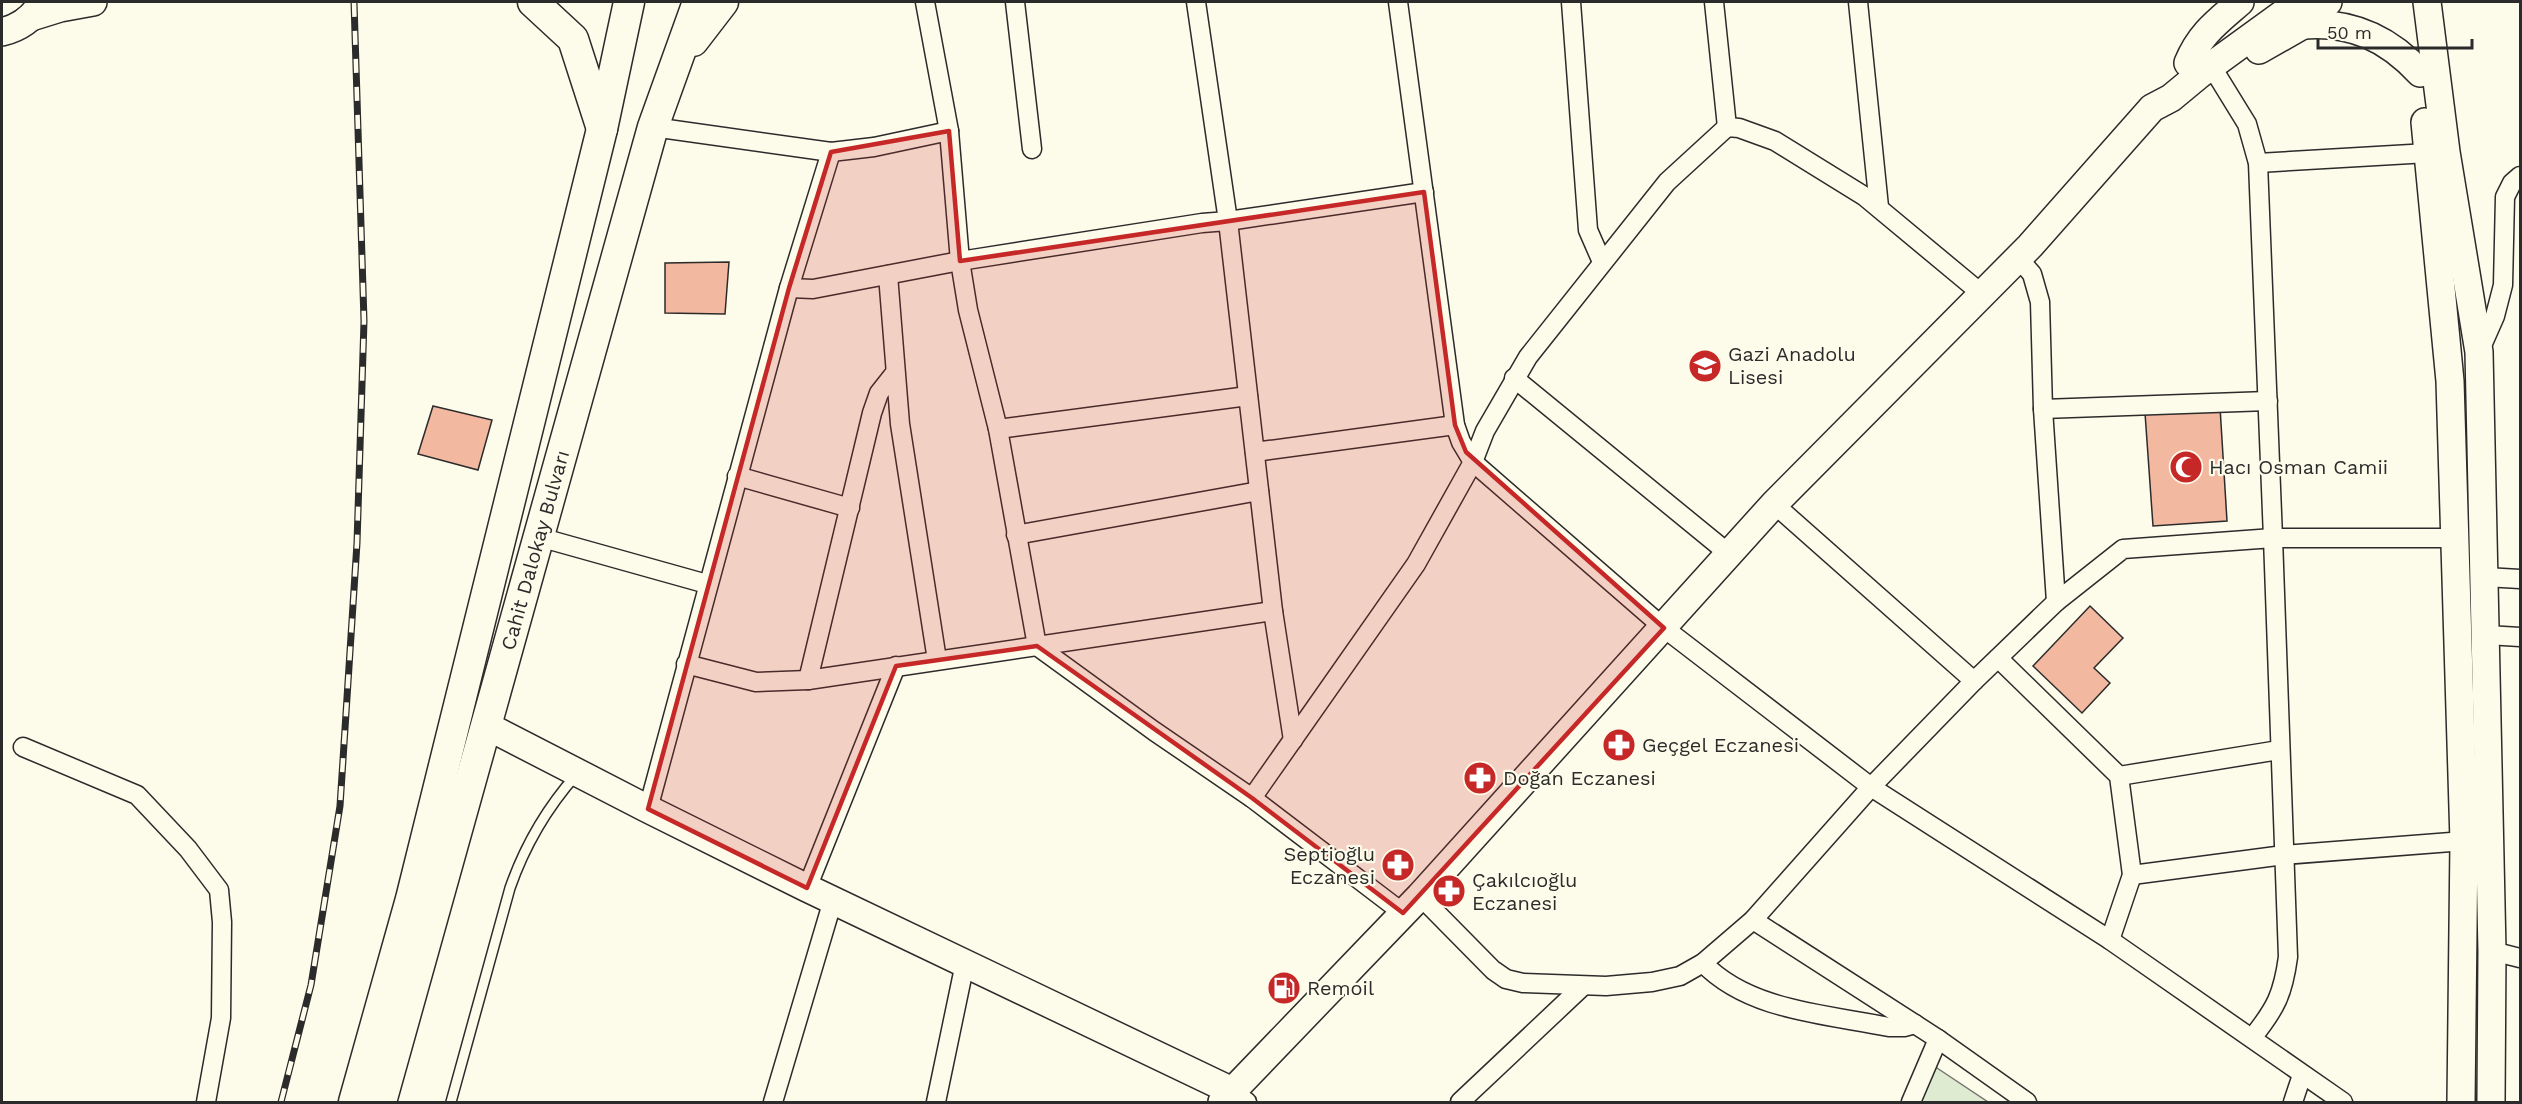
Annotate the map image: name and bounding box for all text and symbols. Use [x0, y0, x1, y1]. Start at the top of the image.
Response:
scale bar [2318, 12, 2472, 50]
text: 50 m [2327, 22, 2372, 43]
place label: Gazi Anadolu Lisesi [1728, 342, 1856, 389]
school or university icon: Gazi Anadolu Lisesi [1687, 348, 1723, 384]
street label: Cahit Dalokay Bulvarı [496, 447, 574, 653]
mosque icon: Hacı Osman Camii [2168, 449, 2204, 485]
place label: Hacı Osman Camii [2209, 455, 2388, 479]
pharmacy icon: Geçgel Eczanesi [1601, 727, 1637, 763]
place label: Geçgel Eczanesi [1642, 733, 1799, 757]
pharmacy icon: Doğan Eczanesi [1462, 760, 1498, 796]
place label: Doğan Eczanesi [1503, 766, 1656, 790]
place label: Septioğlu Eczanesi [1283, 842, 1375, 889]
pharmacy icon: Septioğlu Eczanesi [1380, 847, 1416, 883]
place label: Çakılcıoğlu Eczanesi [1472, 868, 1577, 915]
pharmacy icon: Çakılcıoğlu Eczanesi [1431, 873, 1467, 909]
fuel station icon: Remoil [1266, 970, 1302, 1006]
place label: Remoil [1307, 976, 1374, 1000]

